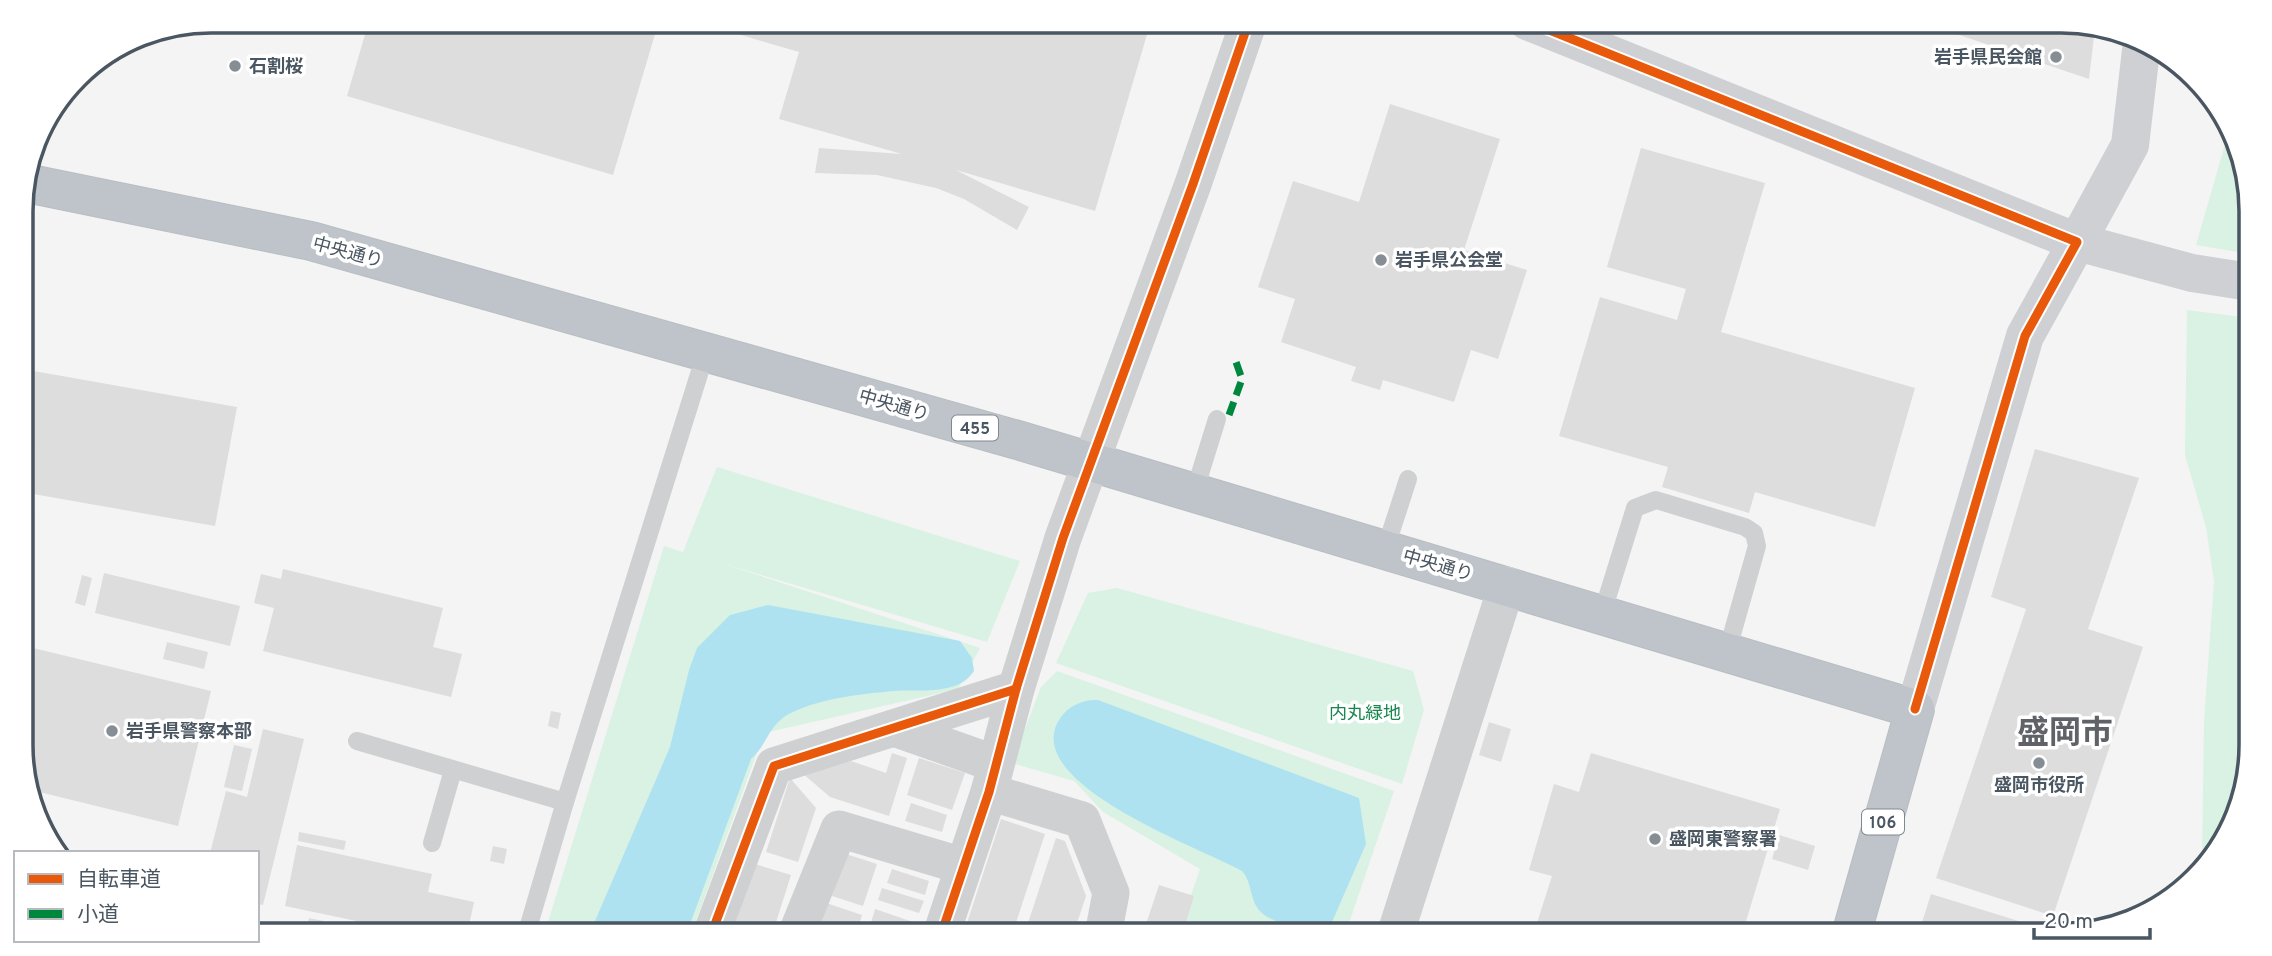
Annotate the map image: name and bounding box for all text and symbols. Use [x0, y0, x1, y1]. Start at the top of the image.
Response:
place label: 岩手県民会館 [1934, 47, 2042, 70]
marker: 岩手県民会館 [2048, 49, 2064, 65]
place label: 石割桜 [249, 56, 303, 79]
marker: 石割桜 [227, 58, 243, 74]
street label: 中央通り [310, 233, 385, 274]
place label: 岩手県公会堂 [1395, 250, 1503, 273]
marker: 岩手県公会堂 [1373, 252, 1389, 268]
street label: 中央通り [856, 385, 931, 427]
road number: 455 [952, 416, 998, 440]
street label: 中央通り [1400, 545, 1475, 587]
park label: 内丸緑地 [1329, 703, 1401, 726]
district label: 盛岡市 [2017, 715, 2113, 755]
place label: 岩手県警察本部 [126, 721, 252, 744]
marker: 岩手県警察本部 [104, 723, 120, 739]
marker: 盛岡市役所 [2031, 755, 2047, 771]
place label: 盛岡市役所 [1994, 775, 2084, 798]
road number: 106 [1862, 810, 1904, 834]
place label: 盛岡東警察署 [1669, 829, 1777, 852]
marker: 盛岡東警察署 [1647, 831, 1663, 847]
legend [14, 851, 259, 942]
text: 自転車道 [77, 867, 161, 894]
scale bar [2034, 897, 2150, 941]
text: 小道 [77, 902, 119, 929]
text: 20 m [2044, 909, 2093, 936]

